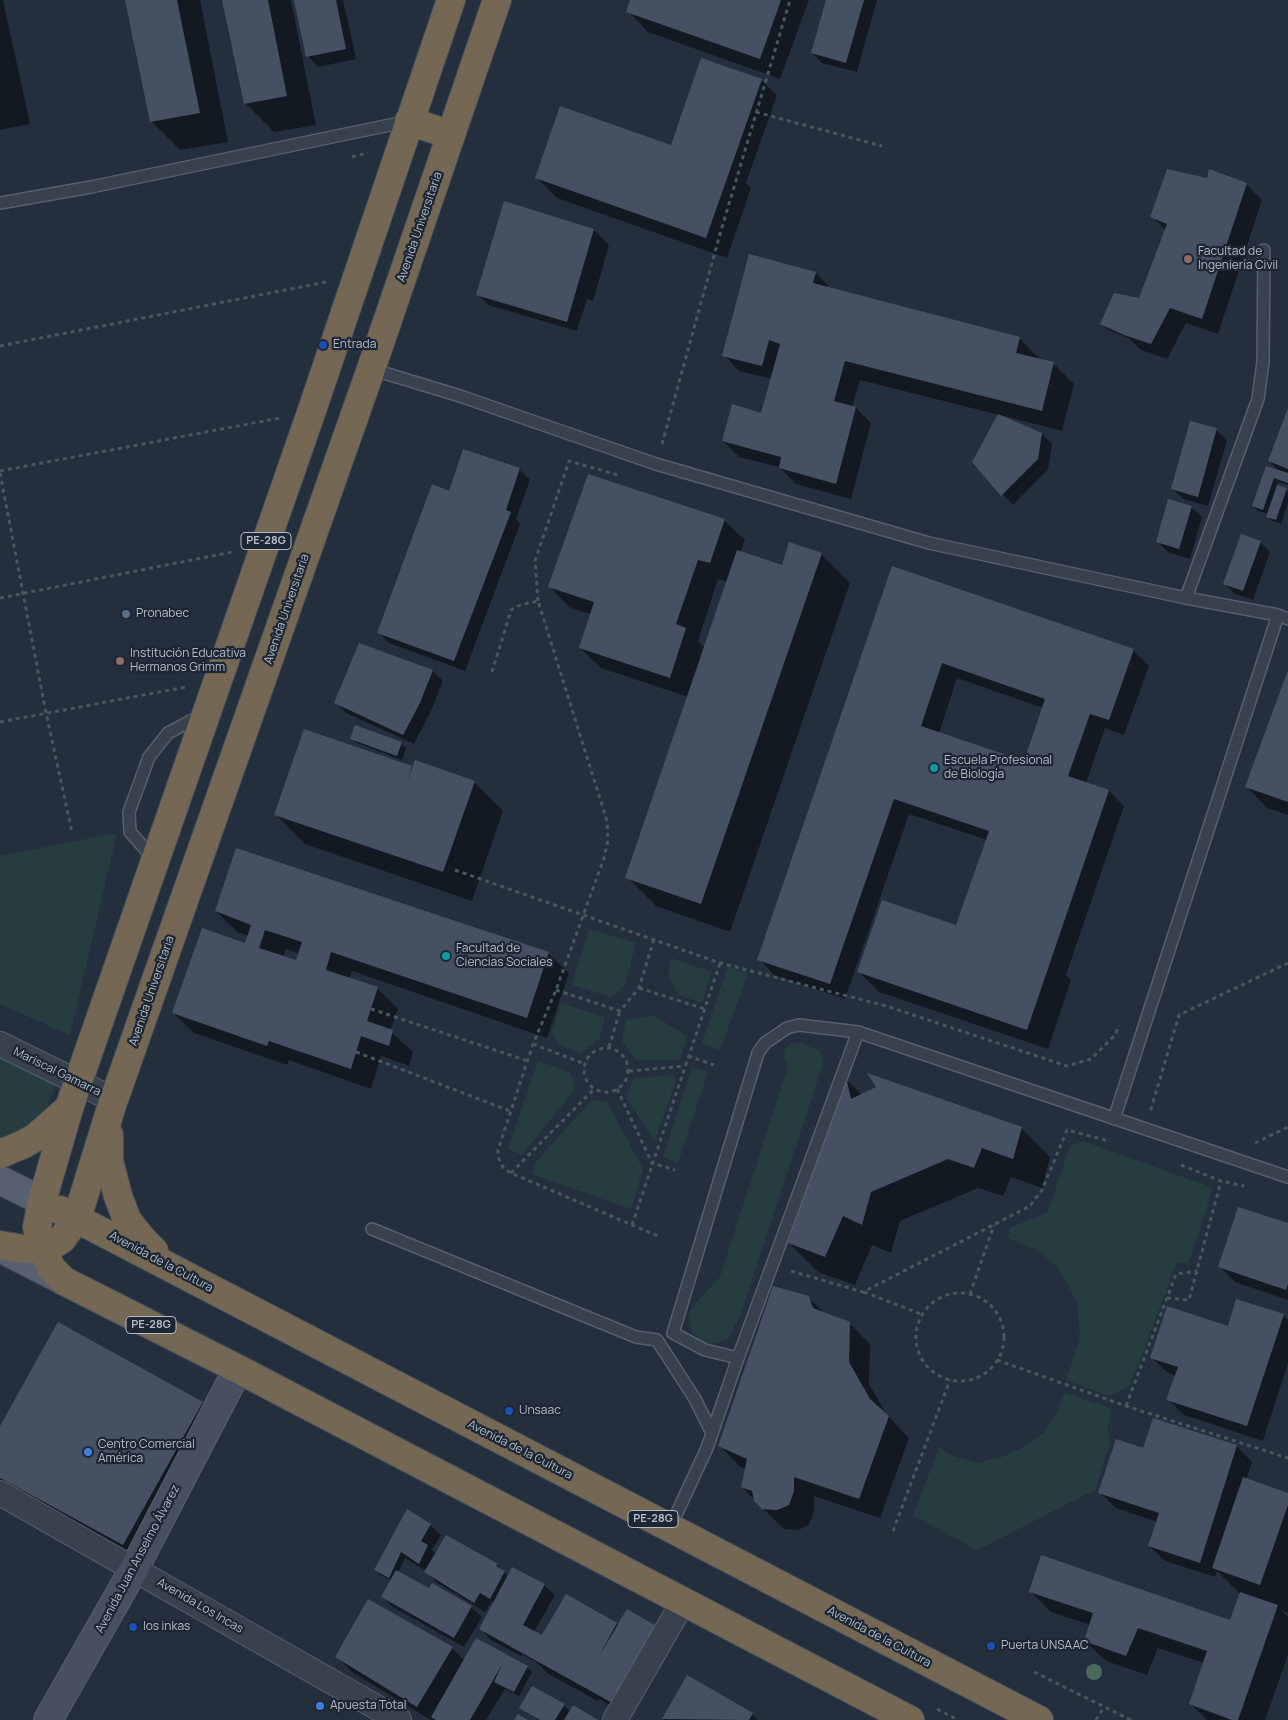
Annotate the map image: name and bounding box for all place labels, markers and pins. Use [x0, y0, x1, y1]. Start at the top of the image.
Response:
place label: Facultad de Ingeniería Civil [1198, 245, 1278, 273]
marker: Facultad de Ingeniería Civil [1182, 253, 1194, 265]
place label: Entrada [333, 338, 376, 352]
marker: Entrada [317, 339, 329, 351]
place label: Pronabec [136, 607, 189, 621]
marker: Pronabec [120, 608, 132, 620]
place label: Institución Educativa Hermanos Grimm [130, 647, 246, 675]
marker: Institución Educativa Hermanos Grimm [114, 655, 126, 667]
place label: Escuela Profesional de Biología [944, 754, 1052, 782]
marker: Escuela Profesional de Biología [928, 762, 940, 774]
place label: Facultad de Ciencias Sociales [456, 942, 552, 970]
marker: Facultad de Ciencias Sociales [440, 950, 452, 962]
place label: Unsaac [519, 1404, 561, 1418]
marker: Unsaac [503, 1405, 515, 1417]
place label: Centro Comercial América [98, 1438, 195, 1466]
marker: Centro Comercial América [82, 1446, 94, 1458]
place label: los inkas [143, 1620, 190, 1634]
marker: los inkas [127, 1621, 139, 1633]
place label: Puerta UNSAAC [1001, 1639, 1089, 1653]
marker: Puerta UNSAAC [985, 1640, 997, 1652]
place label: Apuesta Total [330, 1699, 407, 1713]
marker: Apuesta Total [314, 1700, 326, 1712]

